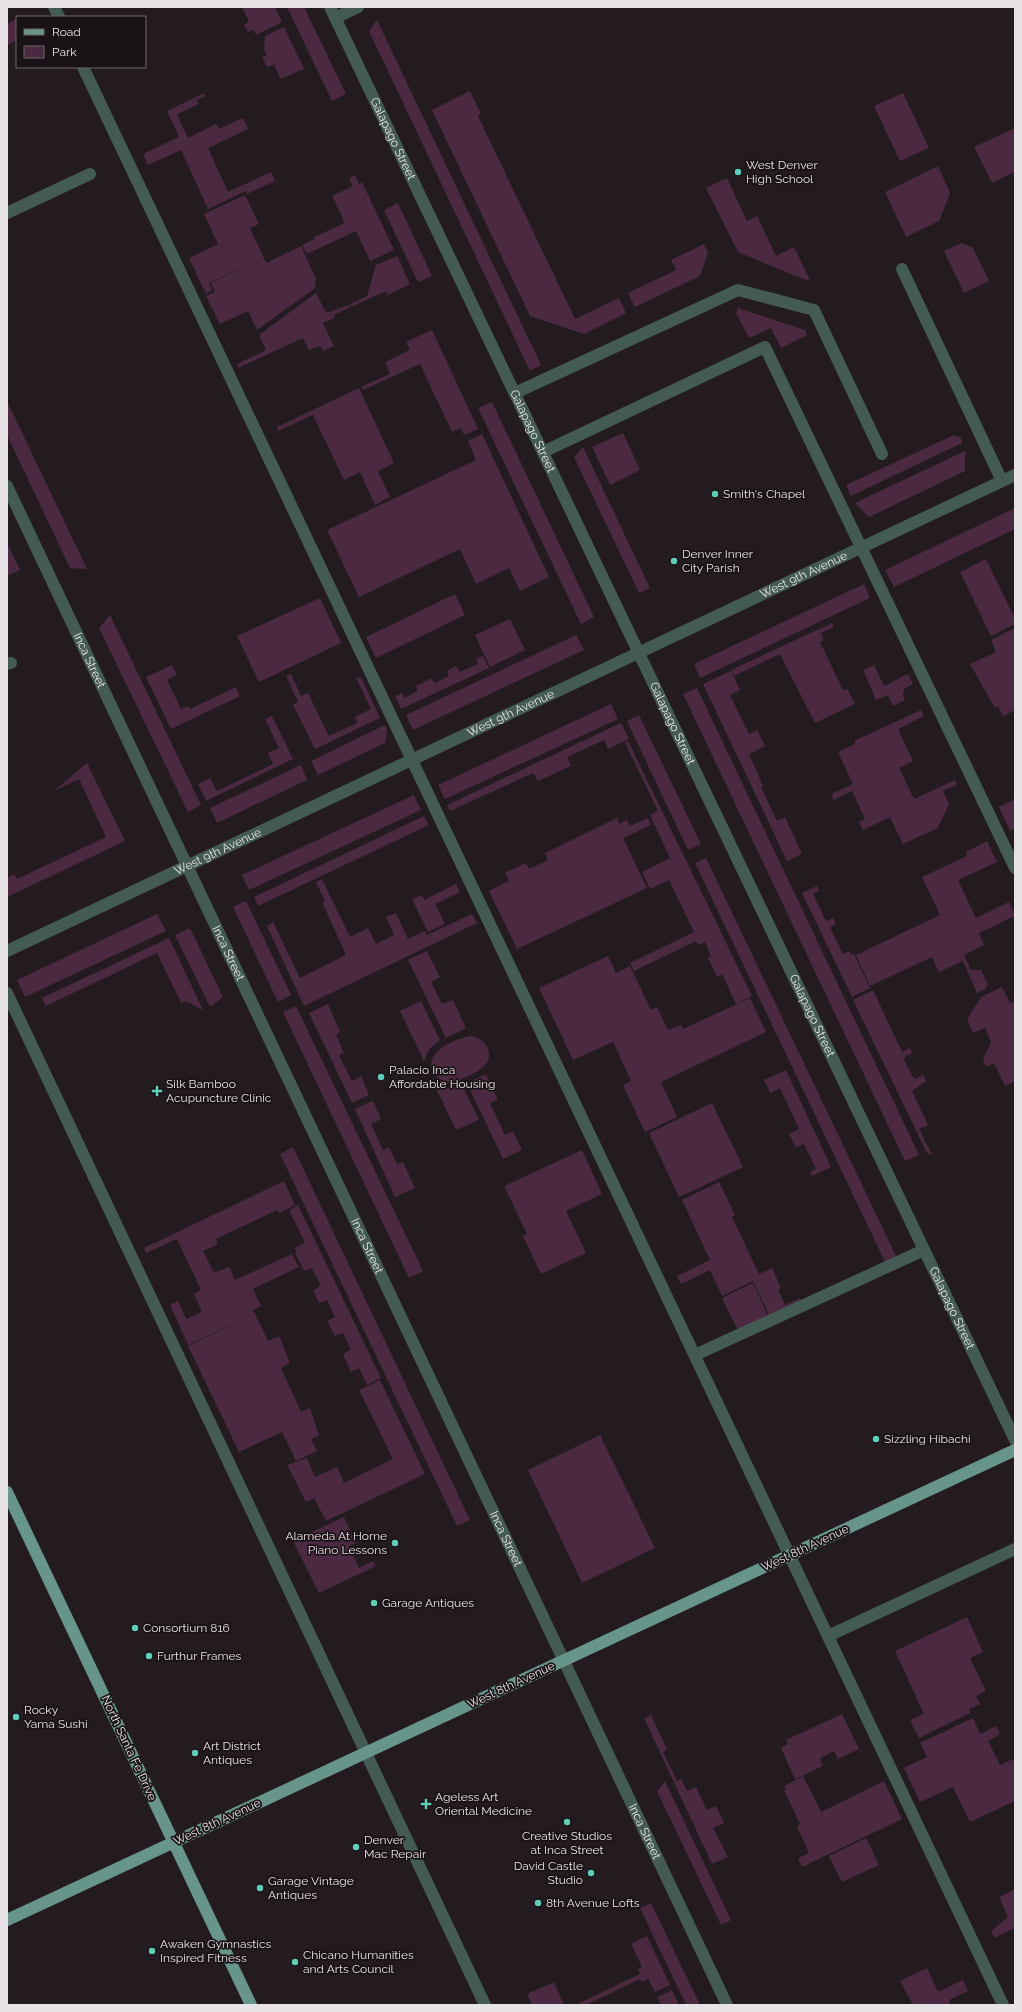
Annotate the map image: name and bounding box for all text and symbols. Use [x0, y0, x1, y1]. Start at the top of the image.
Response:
legend [16, 16, 146, 68]
text: Road [52, 25, 81, 39]
text: Park [52, 45, 77, 59]
street label: Galapago Street [367, 95, 419, 182]
place label: West Denver High School [746, 158, 818, 186]
marker: West Denver High School [733, 167, 743, 177]
street label: Galapago Street [507, 387, 558, 475]
place label: Smith's Chapel [723, 487, 806, 501]
marker: Smith's Chapel [710, 489, 720, 499]
place label: Denver Inner City Parish [682, 547, 754, 575]
street label: West 9th Avenue [758, 548, 849, 601]
marker: Denver Inner City Parish [669, 556, 679, 566]
street label: Inca Street [71, 631, 109, 690]
street label: Galapago Street [647, 680, 698, 767]
street label: West 9th Avenue [465, 687, 556, 740]
street label: West 9th Avenue [172, 825, 263, 878]
street label: Inca Street [209, 923, 248, 983]
street label: Galapago Street [786, 972, 838, 1059]
place label: Palacio Inca Affordable Housing [389, 1063, 496, 1091]
marker: Palacio Inca Affordable Housing [376, 1072, 386, 1082]
place label: Silk Bamboo Acupuncture Clinic [166, 1077, 272, 1105]
marker: Silk Bamboo Acupuncture Clinic [151, 1085, 163, 1097]
street label: Inca Street [348, 1216, 386, 1276]
street label: Galapago Street [926, 1264, 978, 1352]
place label: Sizzling Hibachi [884, 1432, 971, 1446]
marker: Sizzling Hibachi [871, 1434, 881, 1444]
street label: Inca Street [487, 1509, 525, 1569]
street label: West 8th Avenue [759, 1522, 851, 1574]
place label: Alameda At Home Piano Lessons [285, 1529, 387, 1557]
marker: Alameda At Home Piano Lessons [390, 1538, 400, 1548]
place label: Garage Antiques [382, 1596, 474, 1610]
marker: Garage Antiques [369, 1598, 379, 1608]
place label: Consortium 816 [143, 1621, 230, 1635]
marker: Consortium 816 [130, 1623, 140, 1633]
place label: Furthur Frames [157, 1649, 242, 1663]
marker: Furthur Frames [144, 1651, 154, 1661]
street label: West 8th Avenue [465, 1659, 557, 1711]
street label: North Santa Fe Drive [98, 1693, 160, 1803]
place label: Rocky Yama Sushi [24, 1703, 88, 1731]
marker: Rocky Yama Sushi [11, 1712, 21, 1722]
place label: Art District Antiques [203, 1739, 261, 1767]
marker: Art District Antiques [190, 1748, 200, 1758]
place label: Ageless Art Oriental Medicine [435, 1790, 532, 1818]
street label: West 8th Avenue [171, 1796, 263, 1848]
marker: Ageless Art Oriental Medicine [420, 1798, 432, 1810]
street label: Inca Street [626, 1802, 664, 1861]
marker: Creative Studios at Inca Street [562, 1817, 572, 1827]
place label: Creative Studios at Inca Street [522, 1829, 612, 1857]
place label: Denver Mac Repair [364, 1833, 427, 1861]
marker: Denver Mac Repair [351, 1842, 361, 1852]
place label: David Castle Studio [514, 1859, 583, 1887]
marker: David Castle Studio [586, 1868, 596, 1878]
place label: Garage Vintage Antiques [268, 1874, 354, 1902]
marker: Garage Vintage Antiques [255, 1883, 265, 1893]
place label: 8th Avenue Lofts [546, 1896, 640, 1910]
marker: 8th Avenue Lofts [533, 1898, 543, 1908]
place label: Awaken Gymnastics Inspired Fitness [160, 1937, 272, 1965]
marker: Awaken Gymnastics Inspired Fitness [147, 1946, 157, 1956]
place label: Chicano Humanities and Arts Council [303, 1948, 414, 1976]
marker: Chicano Humanities and Arts Council [290, 1957, 300, 1967]

